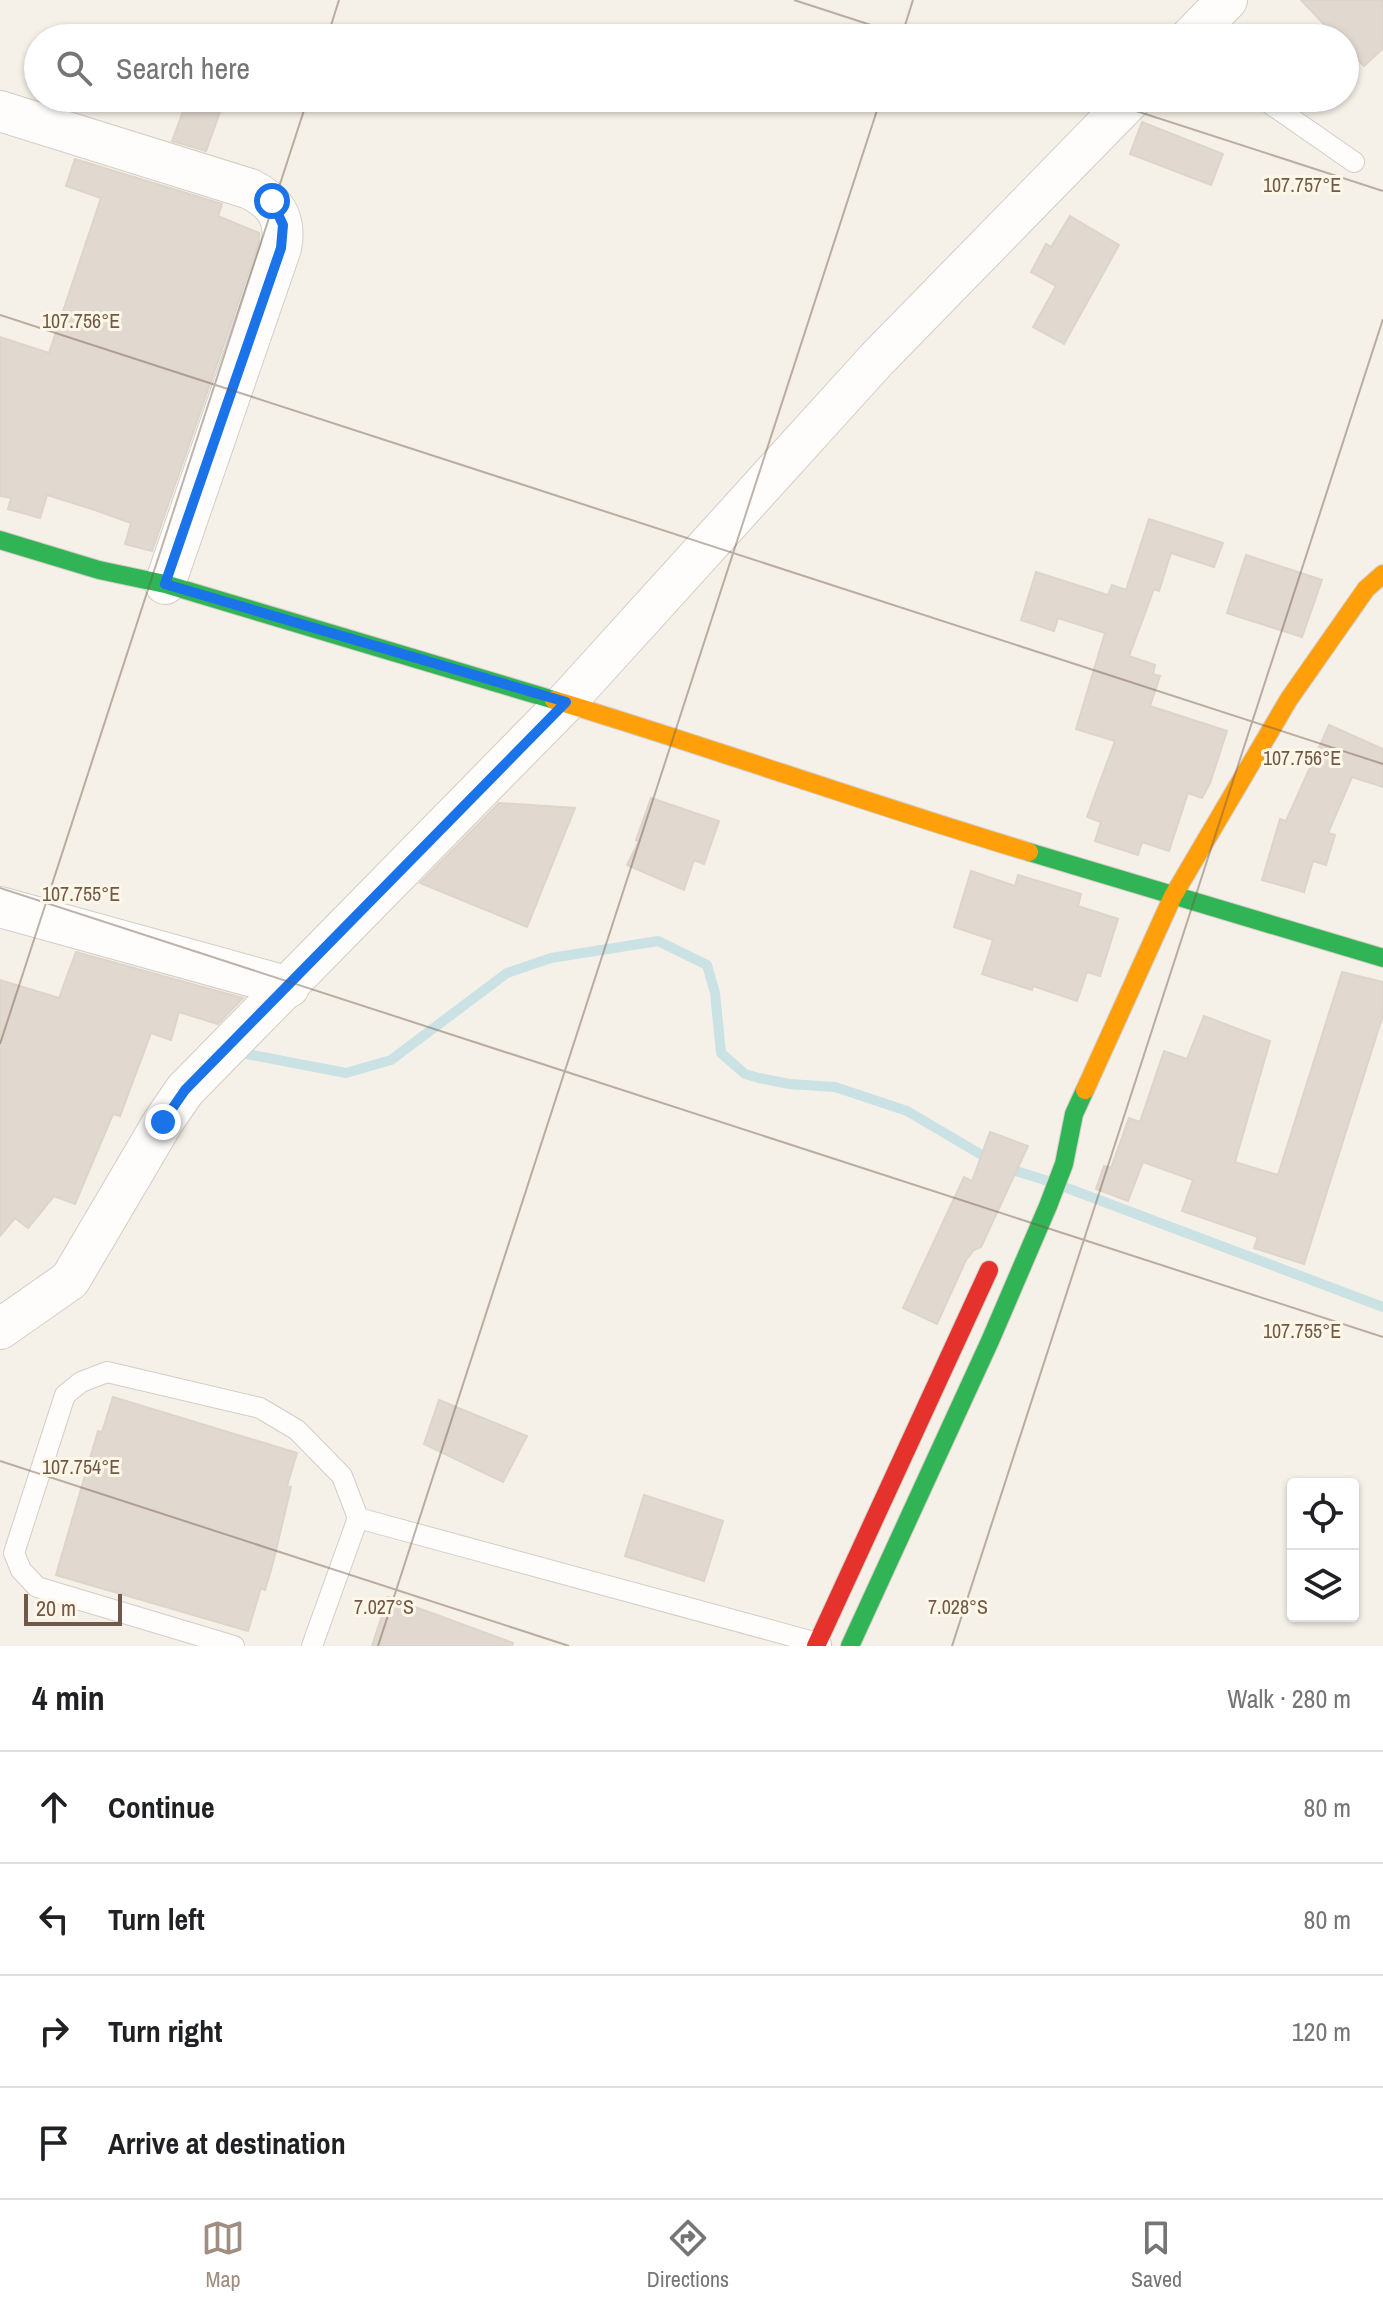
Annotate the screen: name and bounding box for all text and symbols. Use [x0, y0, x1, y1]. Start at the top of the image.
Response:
search box [24, 24, 1359, 112]
icon: search [52, 46, 96, 90]
text: Search here [116, 48, 250, 88]
text: 107.757°E [1263, 171, 1341, 198]
route start [254, 183, 290, 219]
text: 107.756°E [42, 307, 120, 334]
text: 107.756°E [1263, 744, 1341, 771]
text: 107.755°E [42, 880, 120, 907]
route end [145, 1104, 181, 1140]
text: 107.755°E [1263, 1317, 1341, 1344]
text: 107.754°E [42, 1453, 120, 1480]
map controls [1287, 1478, 1359, 1622]
button: locate [1287, 1478, 1359, 1550]
button: layers [1287, 1550, 1359, 1622]
scale bar [24, 1590, 122, 1626]
text: 20 m [36, 1593, 76, 1623]
text: 7.027°S [354, 1593, 414, 1620]
text: 7.028°S [928, 1593, 988, 1620]
text: 4 min [32, 1675, 105, 1721]
text: Walk · 280 m [1227, 1681, 1351, 1716]
icon: ahead [32, 1785, 76, 1829]
text: Continue [108, 1787, 215, 1827]
text: 80 m [1304, 1790, 1351, 1825]
icon: left [32, 1897, 76, 1941]
text: Turn left [108, 1899, 205, 1939]
text: 80 m [1304, 1902, 1351, 1937]
icon: right [32, 2009, 76, 2053]
text: Turn right [108, 2011, 222, 2051]
text: 120 m [1292, 2014, 1351, 2049]
icon: arrive [32, 2121, 76, 2165]
text: Arrive at destination [108, 2123, 346, 2163]
tab: Map [201, 2216, 245, 2294]
tab: Directions [647, 2216, 729, 2294]
tab: Saved [1131, 2216, 1182, 2294]

